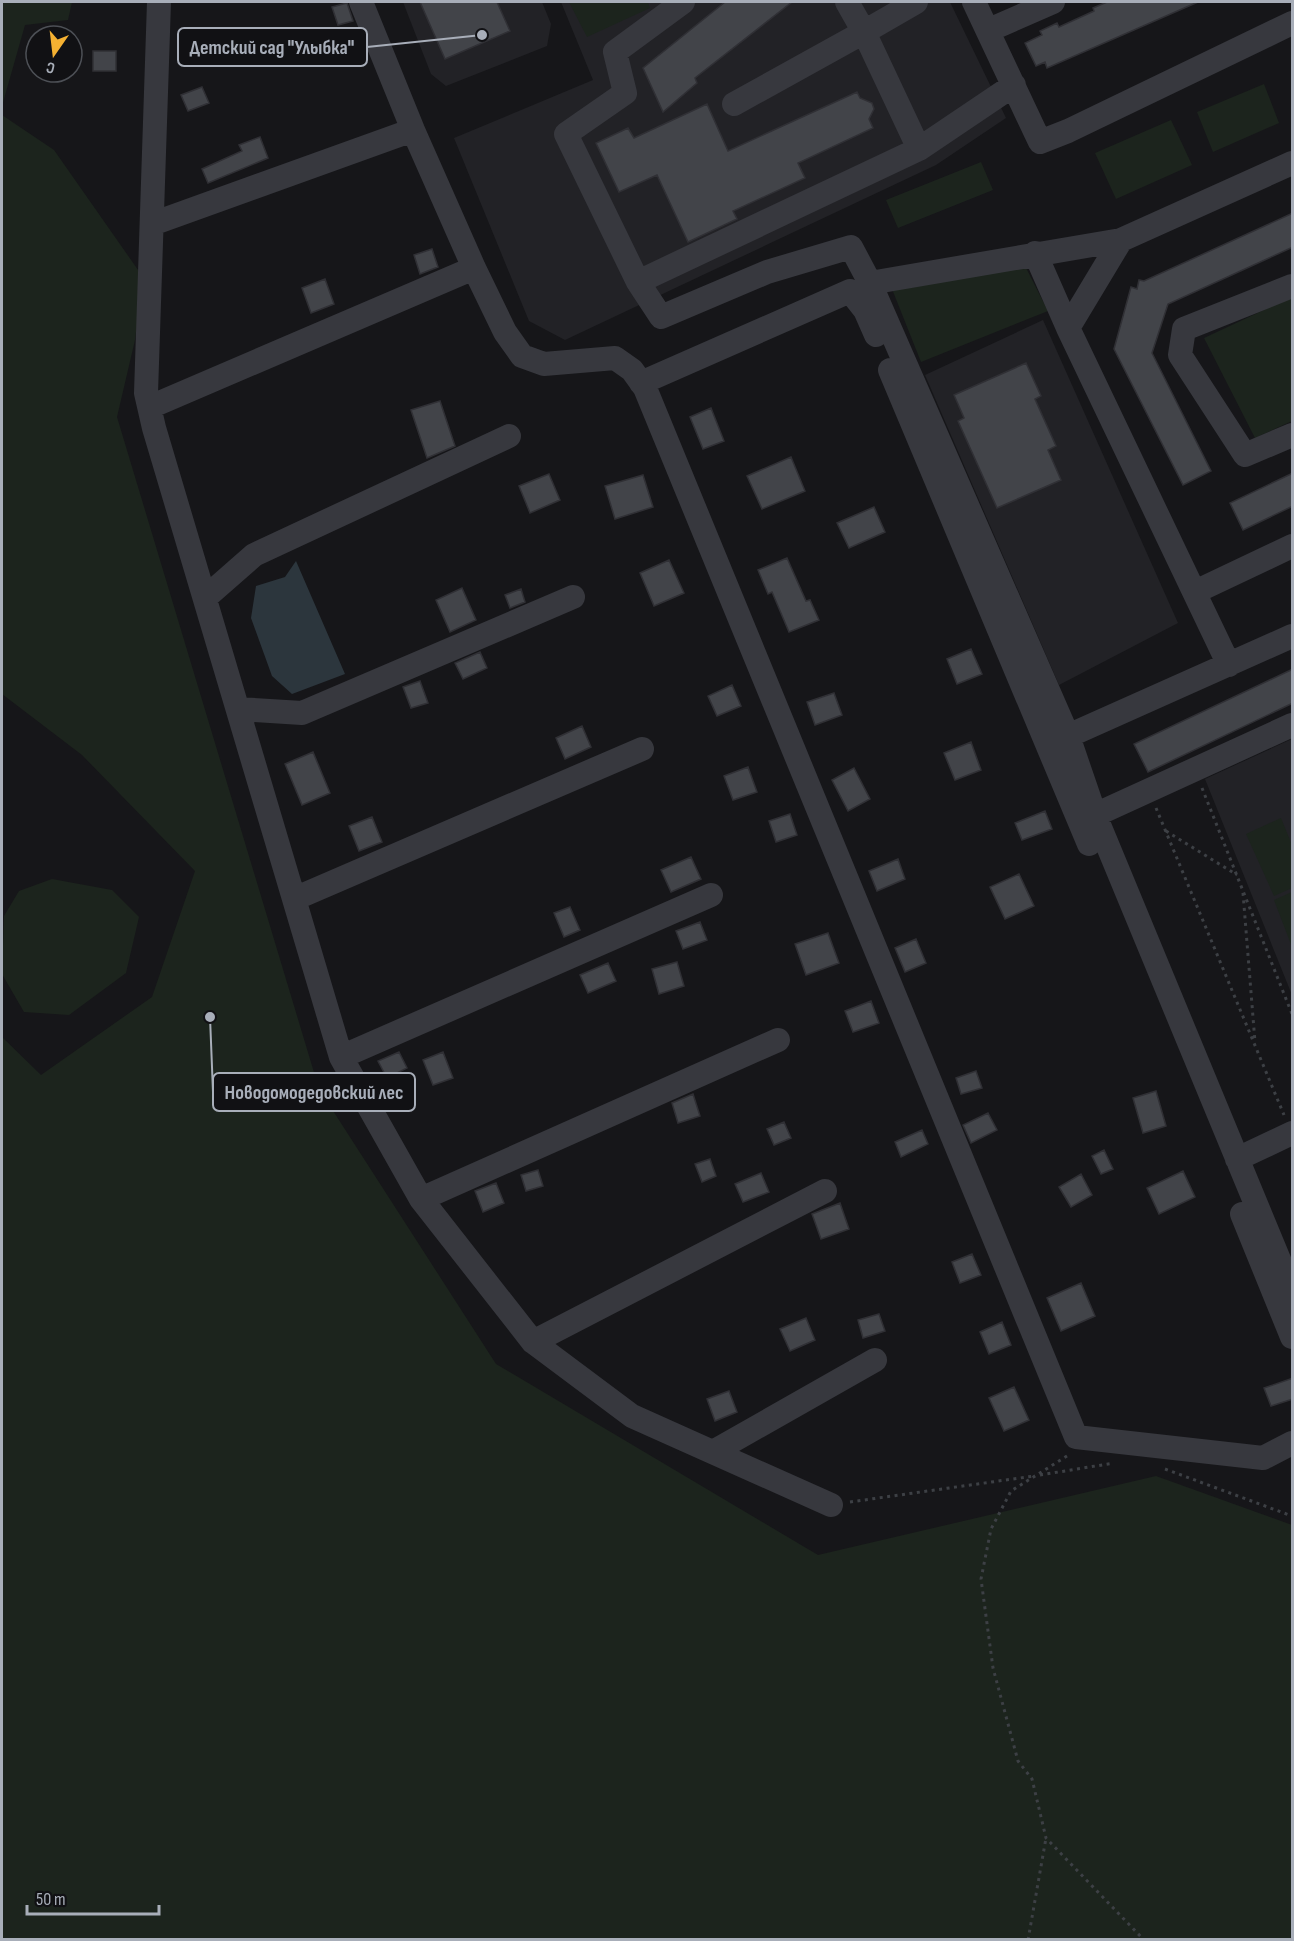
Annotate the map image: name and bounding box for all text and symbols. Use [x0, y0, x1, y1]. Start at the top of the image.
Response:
north arrow [24, 24, 84, 84]
callout: Детский сад "Улыбка" [178, 28, 367, 66]
text: Детский сад "Улыбка" [190, 36, 355, 60]
text: С [44, 57, 57, 77]
callout: Новодомодедовский лес [213, 1073, 415, 1111]
text: Новодомодедовский лес [225, 1081, 403, 1105]
scale bar [27, 1878, 159, 1916]
text: 50 m [36, 1889, 66, 1910]

